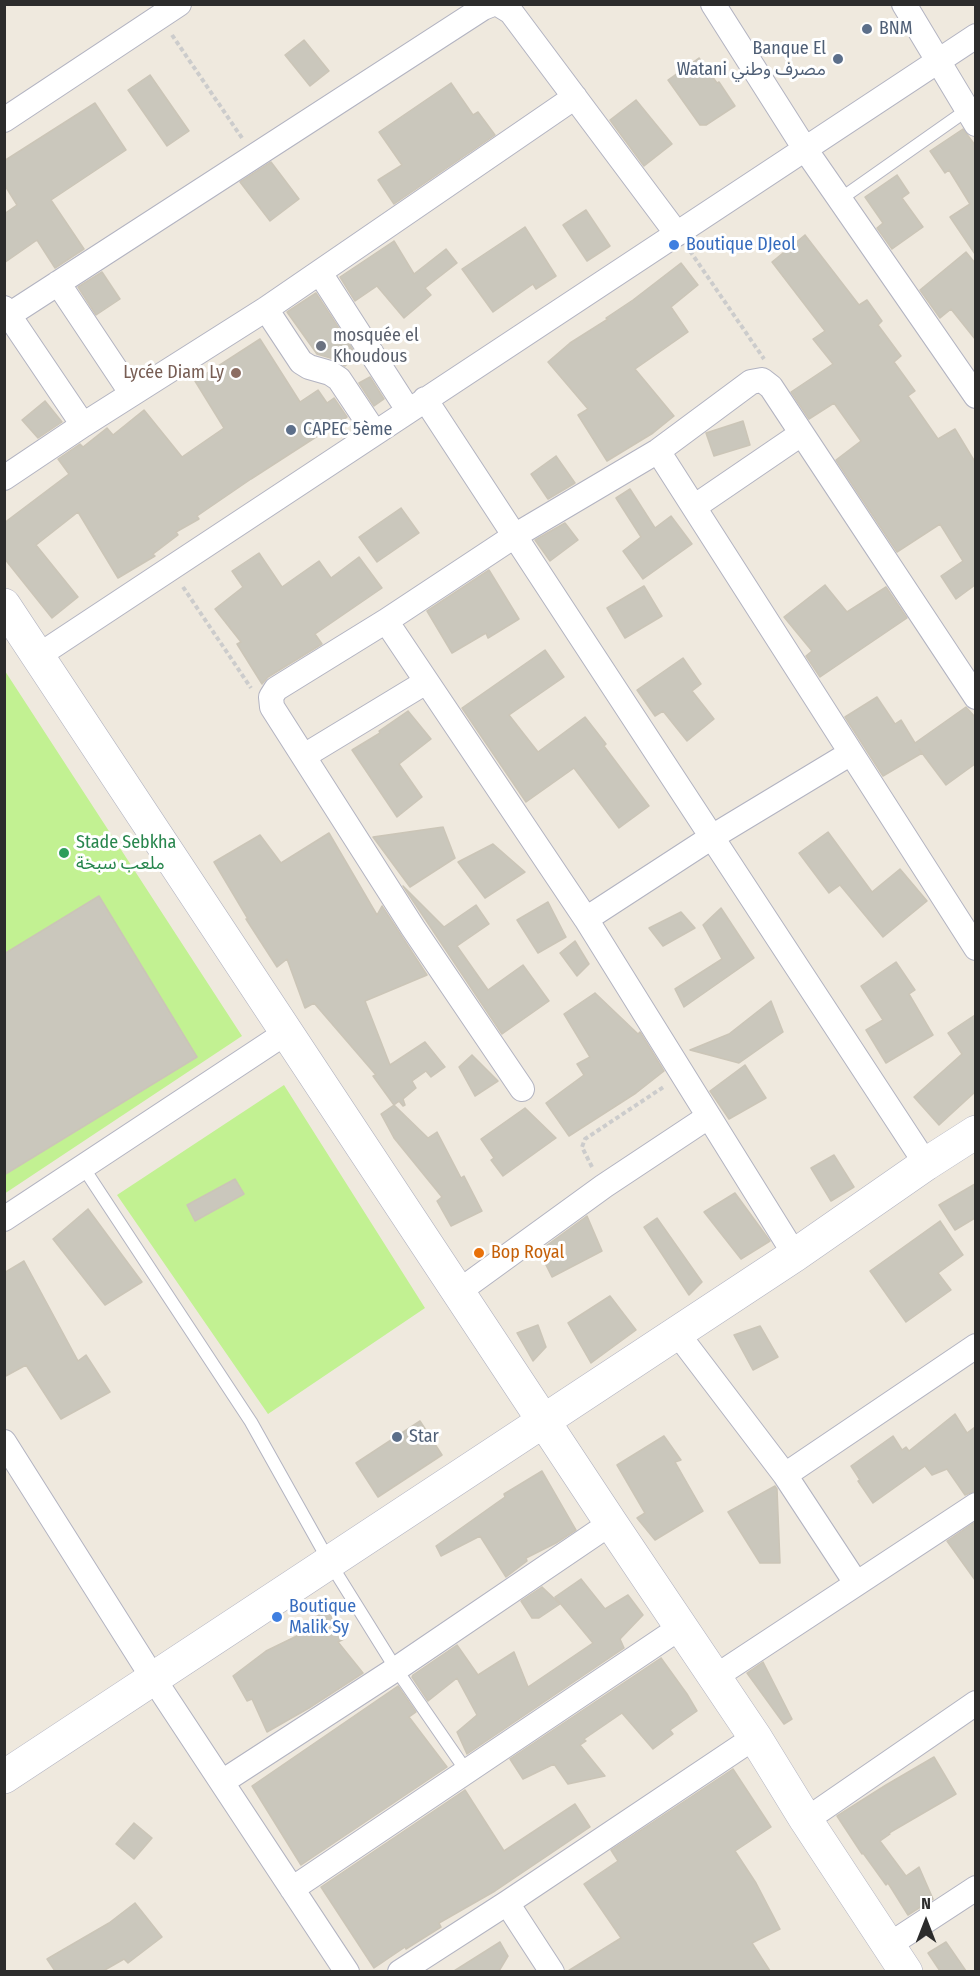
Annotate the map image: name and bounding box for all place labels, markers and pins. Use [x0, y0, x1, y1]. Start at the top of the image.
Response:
place label: BNM [879, 18, 913, 40]
marker: BNM [860, 22, 874, 36]
place label: Banque El Watani مصرف وطني [677, 38, 826, 80]
marker: Banque El Watani مصرف وطني [831, 52, 845, 66]
place label: Boutique DJeol [686, 234, 796, 256]
marker: Boutique DJeol [667, 238, 681, 252]
place label: mosquée el Khoudous [333, 325, 419, 368]
marker: mosquée el Khoudous [314, 339, 328, 353]
place label: Lycée Diam Ly [123, 362, 224, 384]
marker: Lycée Diam Ly [229, 366, 243, 380]
place label: CAPEC 5ème [303, 419, 393, 441]
marker: CAPEC 5ème [284, 423, 298, 437]
place label: Stade Sebkha ملعب سبخة [76, 832, 176, 874]
marker: Stade Sebkha ملعب سبخة [57, 846, 71, 860]
place label: Bop Royal [491, 1242, 564, 1264]
marker: Bop Royal [472, 1246, 486, 1260]
place label: Star [409, 1426, 439, 1448]
marker: Star [390, 1430, 404, 1444]
place label: Boutique Malik Sy [289, 1596, 356, 1638]
marker: Boutique Malik Sy [270, 1610, 284, 1624]

